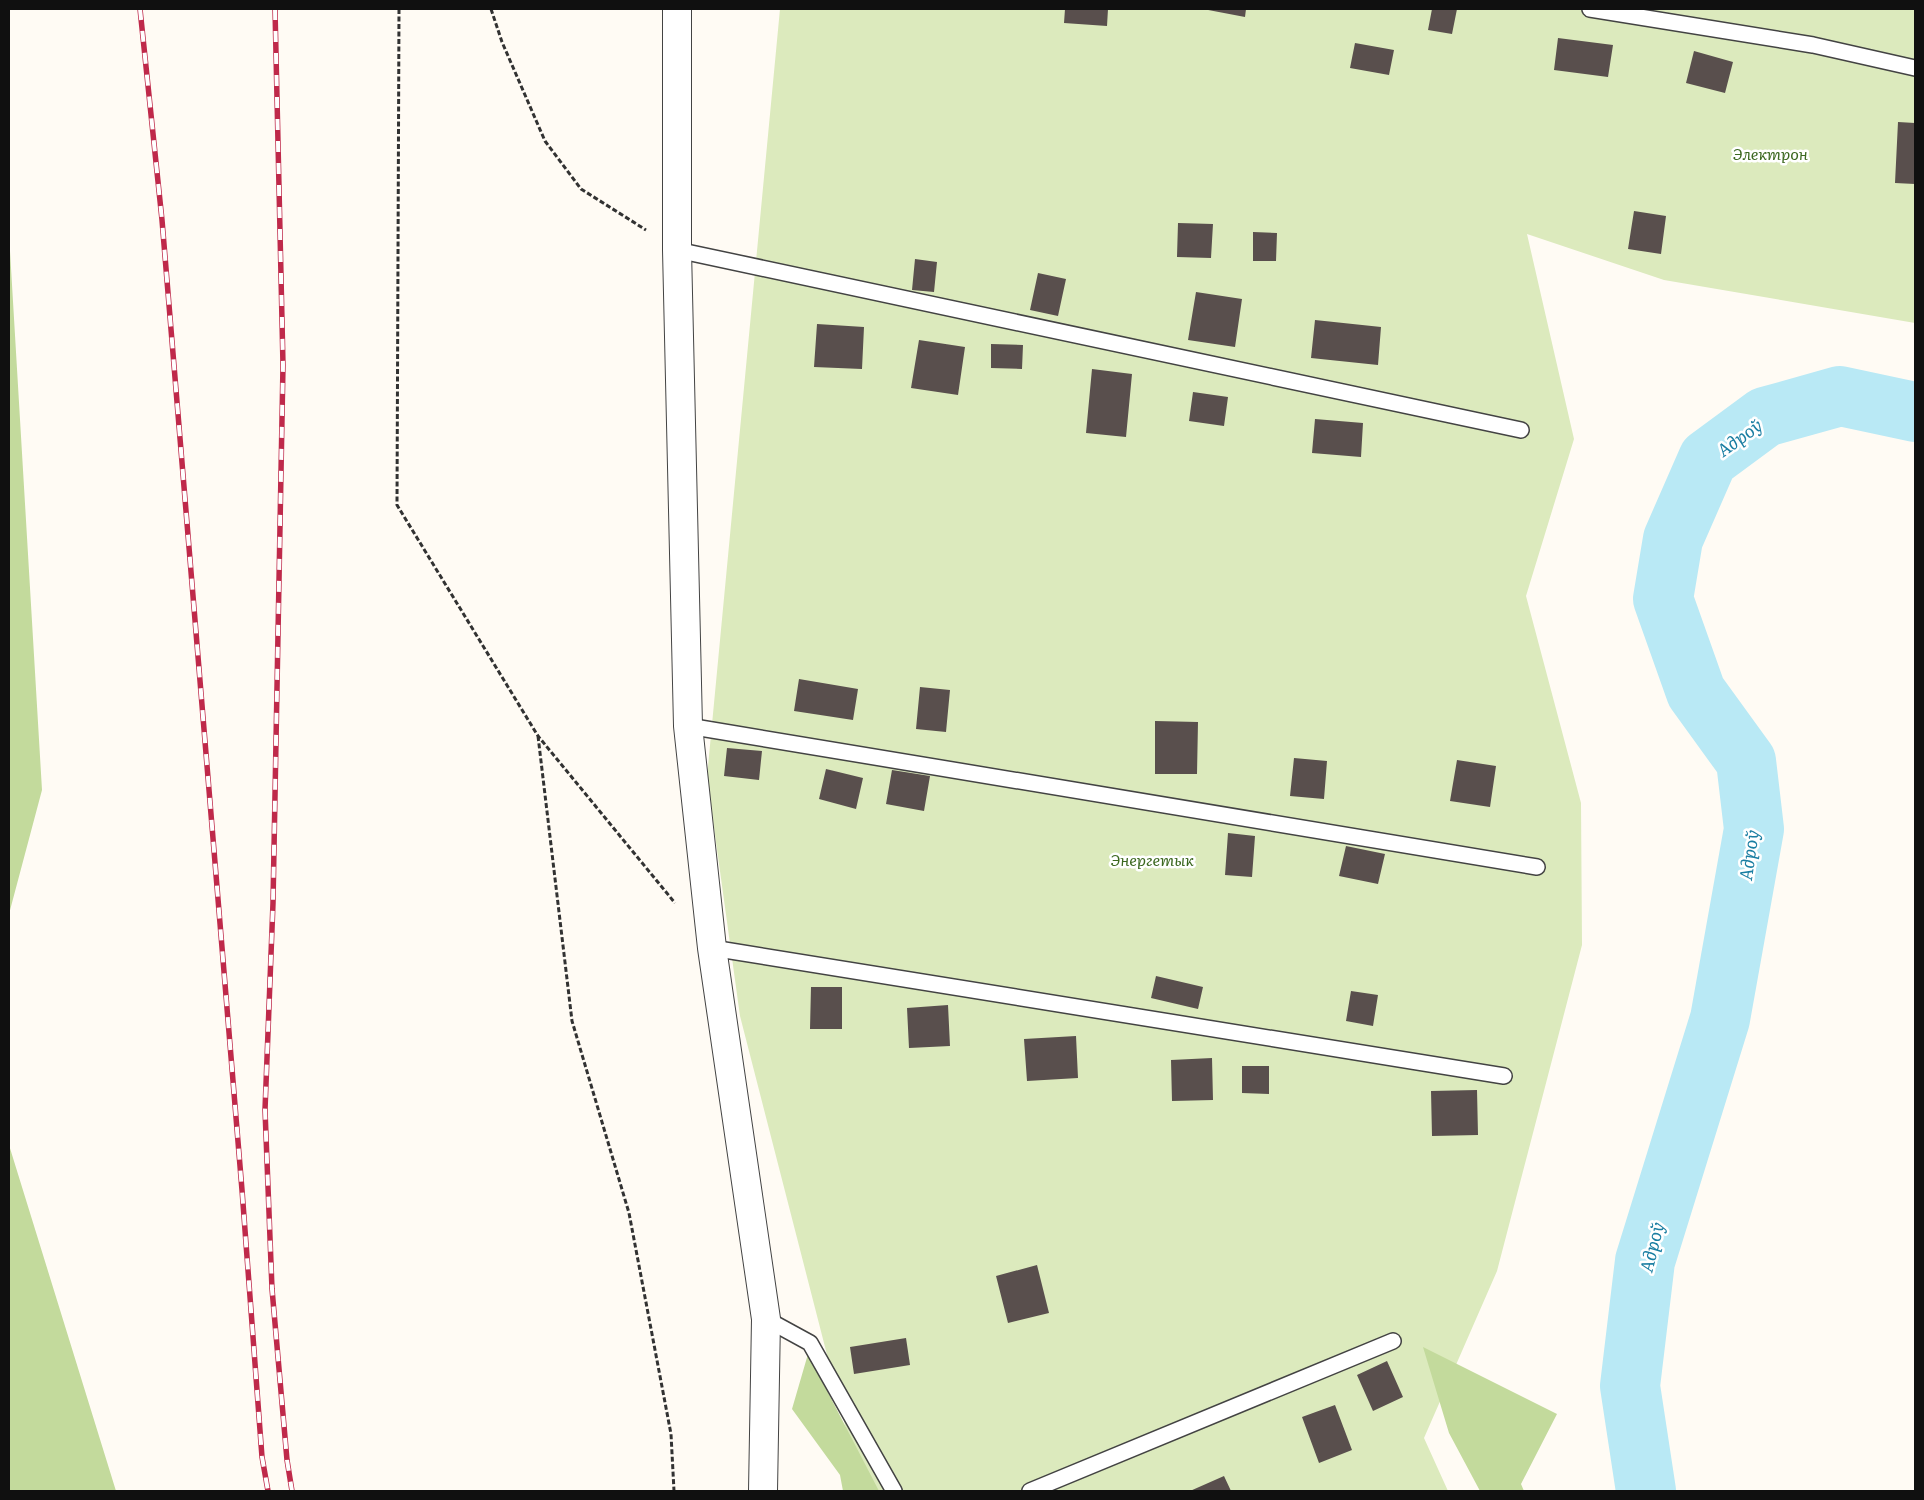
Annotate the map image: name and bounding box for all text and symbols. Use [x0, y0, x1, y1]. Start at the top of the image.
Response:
park label: Электрон [1732, 141, 1808, 165]
water label: Адроў [1710, 411, 1768, 463]
water label: Адроў [1731, 828, 1765, 882]
park label: Энергетык [1110, 847, 1194, 871]
water label: Адроў [1632, 1219, 1670, 1275]

